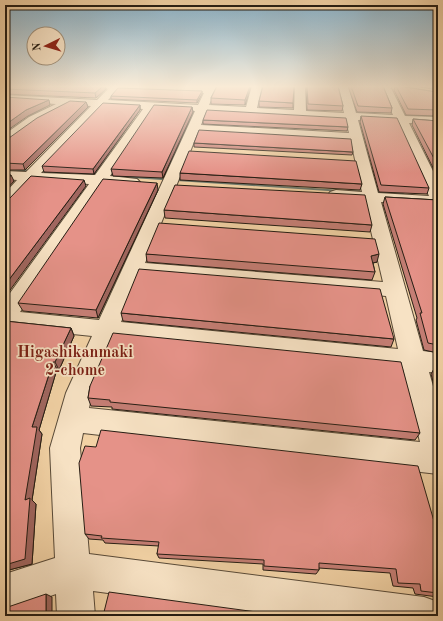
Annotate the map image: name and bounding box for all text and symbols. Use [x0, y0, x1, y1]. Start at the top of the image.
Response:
north arrow [26, 26, 66, 66]
text: N [32, 41, 43, 51]
district label: Higashikanmaki 2-chome [17, 345, 133, 379]

